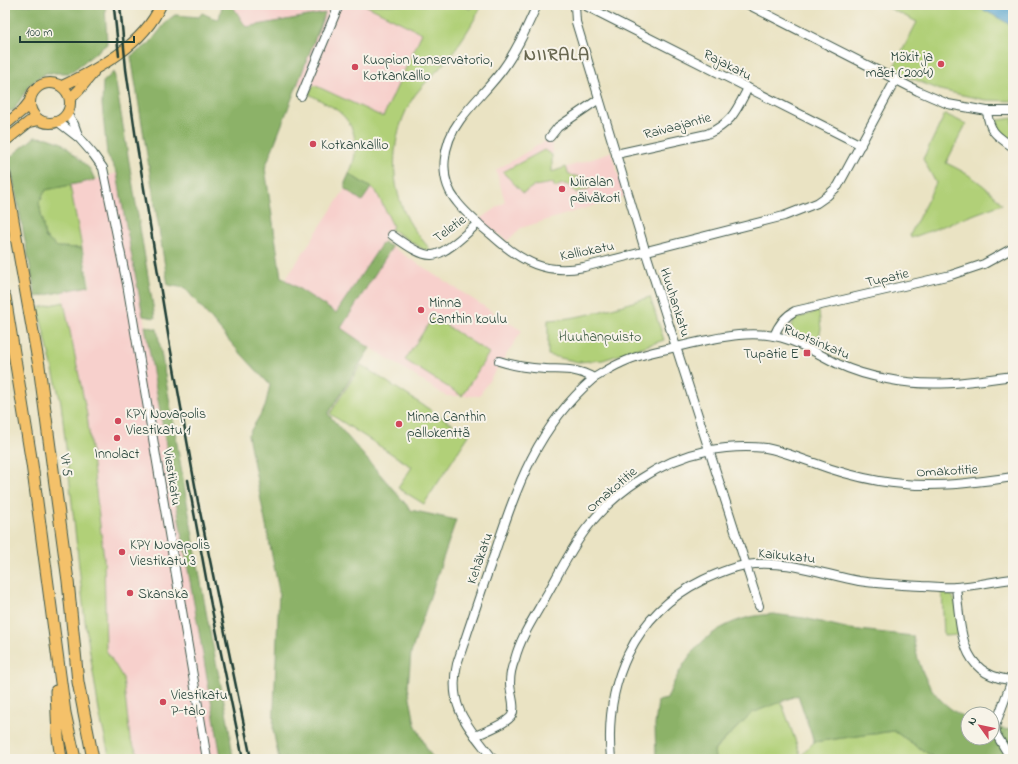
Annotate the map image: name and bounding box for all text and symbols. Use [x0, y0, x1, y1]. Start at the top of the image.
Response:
scale bar [20, 18, 134, 44]
text: 100 m [26, 24, 53, 42]
district label: NIIRALA [524, 43, 590, 69]
street label: Rajakatu [699, 44, 755, 87]
place label: Mökit ja mäet (2004) [866, 47, 933, 84]
place label: Kuopion konservatorio, Kotkankallio [363, 50, 492, 87]
marker: Mökit ja mäet (2004) [936, 59, 946, 69]
marker: Kuopion konservatorio, Kotkankallio [350, 62, 360, 72]
street label: Raivaajantie [641, 107, 714, 146]
place label: Kotkankallio [321, 135, 389, 156]
marker: Kotkankallio [308, 139, 318, 149]
place label: Niiralan päiväkoti [570, 172, 620, 209]
marker: Niiralan päiväkoti [557, 184, 567, 194]
street label: Teletie [429, 210, 471, 248]
street label: Kalliokatu [558, 236, 616, 267]
street label: Tupatie [864, 263, 912, 294]
street label: Huuhankatu [654, 265, 696, 340]
place label: Minna Canthin koulu [429, 293, 507, 330]
marker: Minna Canthin koulu [416, 305, 426, 315]
street label: Ruotsinkatu [780, 319, 853, 366]
park label: Huuhanpuisto [559, 327, 641, 348]
place label: Tupatie E [743, 344, 799, 365]
marker: Tupatie E [802, 348, 812, 358]
place label: KPY Novapolis Viestikatu 1 [125, 404, 206, 441]
place label: Minna Canthin pallokenttä [407, 407, 486, 444]
marker: KPY Novapolis Viestikatu 1 [113, 416, 123, 426]
marker: Minna Canthin pallokenttä [394, 419, 404, 429]
marker: Innolact [112, 433, 122, 443]
place label: Innolact [95, 444, 140, 465]
street label: Viestikatu [157, 447, 186, 507]
street label: Vt 5 [53, 451, 77, 478]
street label: Omakotitie [916, 459, 979, 484]
street label: Omakotitie [582, 461, 643, 518]
street label: Kehäkatu [462, 530, 499, 587]
place label: KPY Novapolis Viestikatu 3 [129, 535, 210, 572]
street label: Kaikukatu [757, 543, 816, 570]
marker: KPY Novapolis Viestikatu 3 [117, 547, 127, 557]
place label: Skanska [138, 584, 188, 605]
marker: Skanska [125, 588, 135, 598]
place label: Viestikatu P-talo [170, 685, 228, 722]
marker: Viestikatu P-talo [158, 697, 168, 707]
north arrow [960, 706, 1000, 746]
text: N [964, 714, 981, 729]

